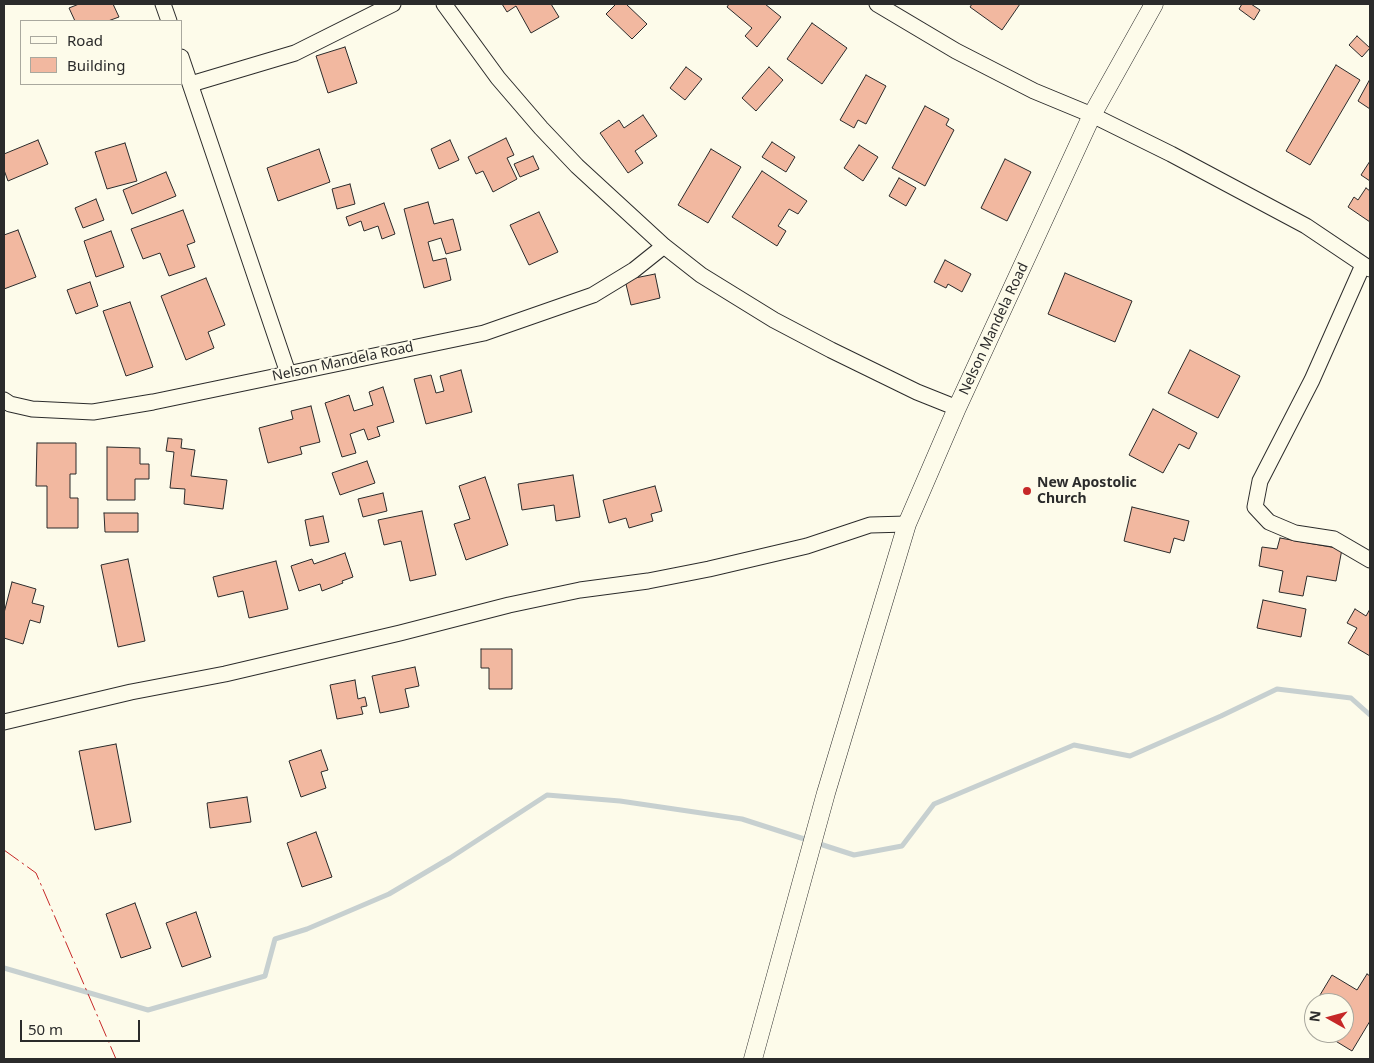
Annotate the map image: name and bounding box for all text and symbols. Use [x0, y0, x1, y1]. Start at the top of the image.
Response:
legend [20, 20, 182, 85]
text: Road [67, 30, 103, 50]
text: Building [67, 55, 125, 75]
street label: Nelson Mandela Road [956, 260, 1032, 398]
street label: Nelson Mandela Road [271, 339, 415, 385]
place label: New Apostolic Church [1037, 475, 1137, 508]
marker: New Apostolic Church [1021, 485, 1033, 497]
north arrow [1304, 993, 1354, 1043]
text: N [1304, 1009, 1325, 1023]
scale bar [22, 1010, 142, 1042]
text: 50 m [28, 1019, 63, 1039]

